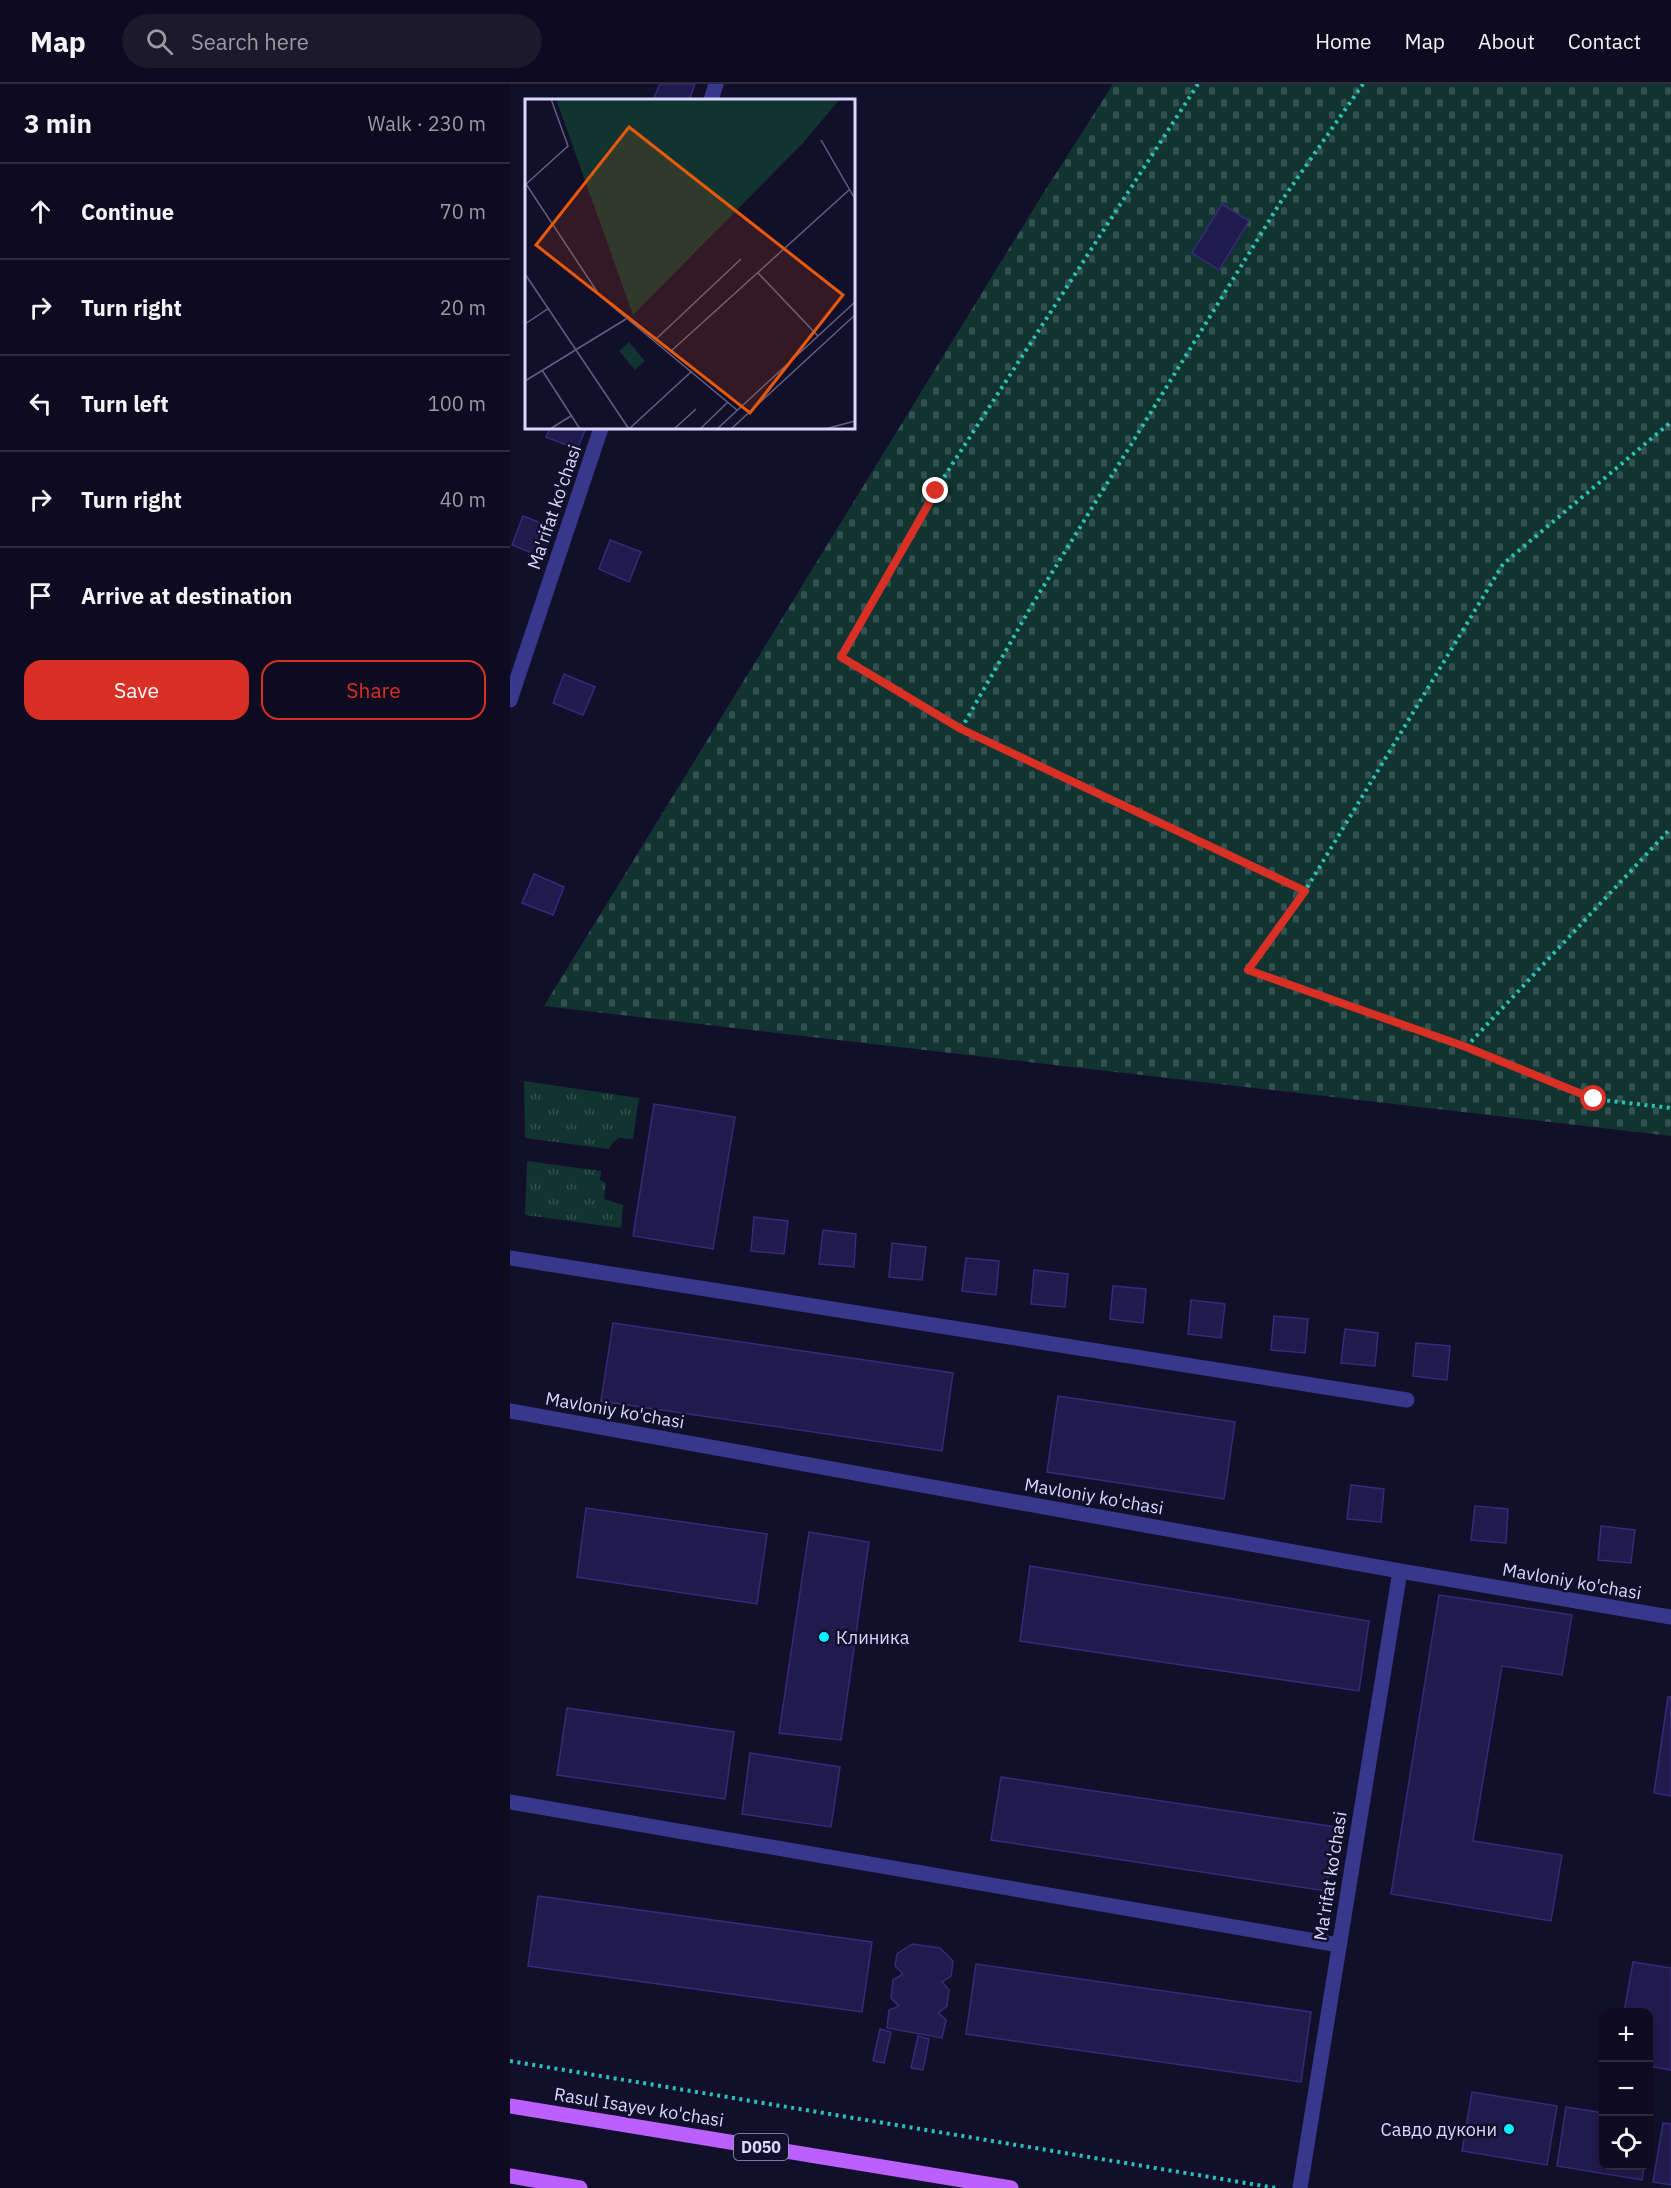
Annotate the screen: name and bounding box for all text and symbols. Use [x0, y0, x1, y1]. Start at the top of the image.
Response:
search box [122, 14, 542, 68]
text: Map [30, 23, 86, 60]
icon: search [143, 25, 176, 58]
text: Search here [191, 27, 309, 56]
text: Home [1315, 27, 1372, 55]
text: Map [1405, 27, 1445, 55]
text: About [1478, 27, 1535, 55]
text: Contact [1568, 27, 1641, 55]
inset map [525, 99, 855, 429]
text: 3 min [24, 106, 92, 140]
text: Walk · 230 m [368, 110, 486, 137]
icon: ahead [24, 195, 57, 228]
text: Continue [81, 197, 174, 226]
text: 70 m [440, 198, 486, 225]
icon: right [24, 291, 57, 324]
text: Turn right [81, 293, 182, 322]
text: 20 m [440, 294, 486, 321]
icon: left [24, 387, 57, 420]
text: Turn left [81, 389, 169, 418]
text: 100 m [428, 390, 486, 417]
street label: Ma'rifat ko'chasi [522, 442, 586, 572]
route end [922, 477, 948, 503]
icon: right [24, 483, 57, 516]
text: Turn right [81, 485, 182, 514]
text: 40 m [440, 486, 486, 513]
icon: arrive [24, 579, 57, 612]
text: Arrive at destination [81, 581, 292, 610]
button: Save [24, 660, 249, 720]
button: Share [261, 660, 486, 720]
route start [1580, 1085, 1606, 1111]
street label: Mavloniy ko'chasi [544, 1386, 686, 1434]
street label: Mavloniy ko'chasi [1023, 1472, 1165, 1520]
street label: Mavloniy ko'chasi [1501, 1557, 1643, 1605]
place label: Клиника [836, 1626, 910, 1649]
marker: Клиника [817, 1630, 831, 1644]
street label: Ma'rifat ko'chasi [1308, 1810, 1352, 1942]
map controls [1599, 2008, 1653, 2170]
button: + [1599, 2008, 1653, 2062]
button: − [1599, 2062, 1653, 2116]
street label: Rasul Isayev ko'chasi [553, 2082, 725, 2132]
button: locate [1599, 2116, 1653, 2170]
place label: Савдо дукони [1381, 2118, 1497, 2141]
marker: Савдо дукони [1502, 2122, 1516, 2136]
road number: D050 [734, 2134, 788, 2160]

